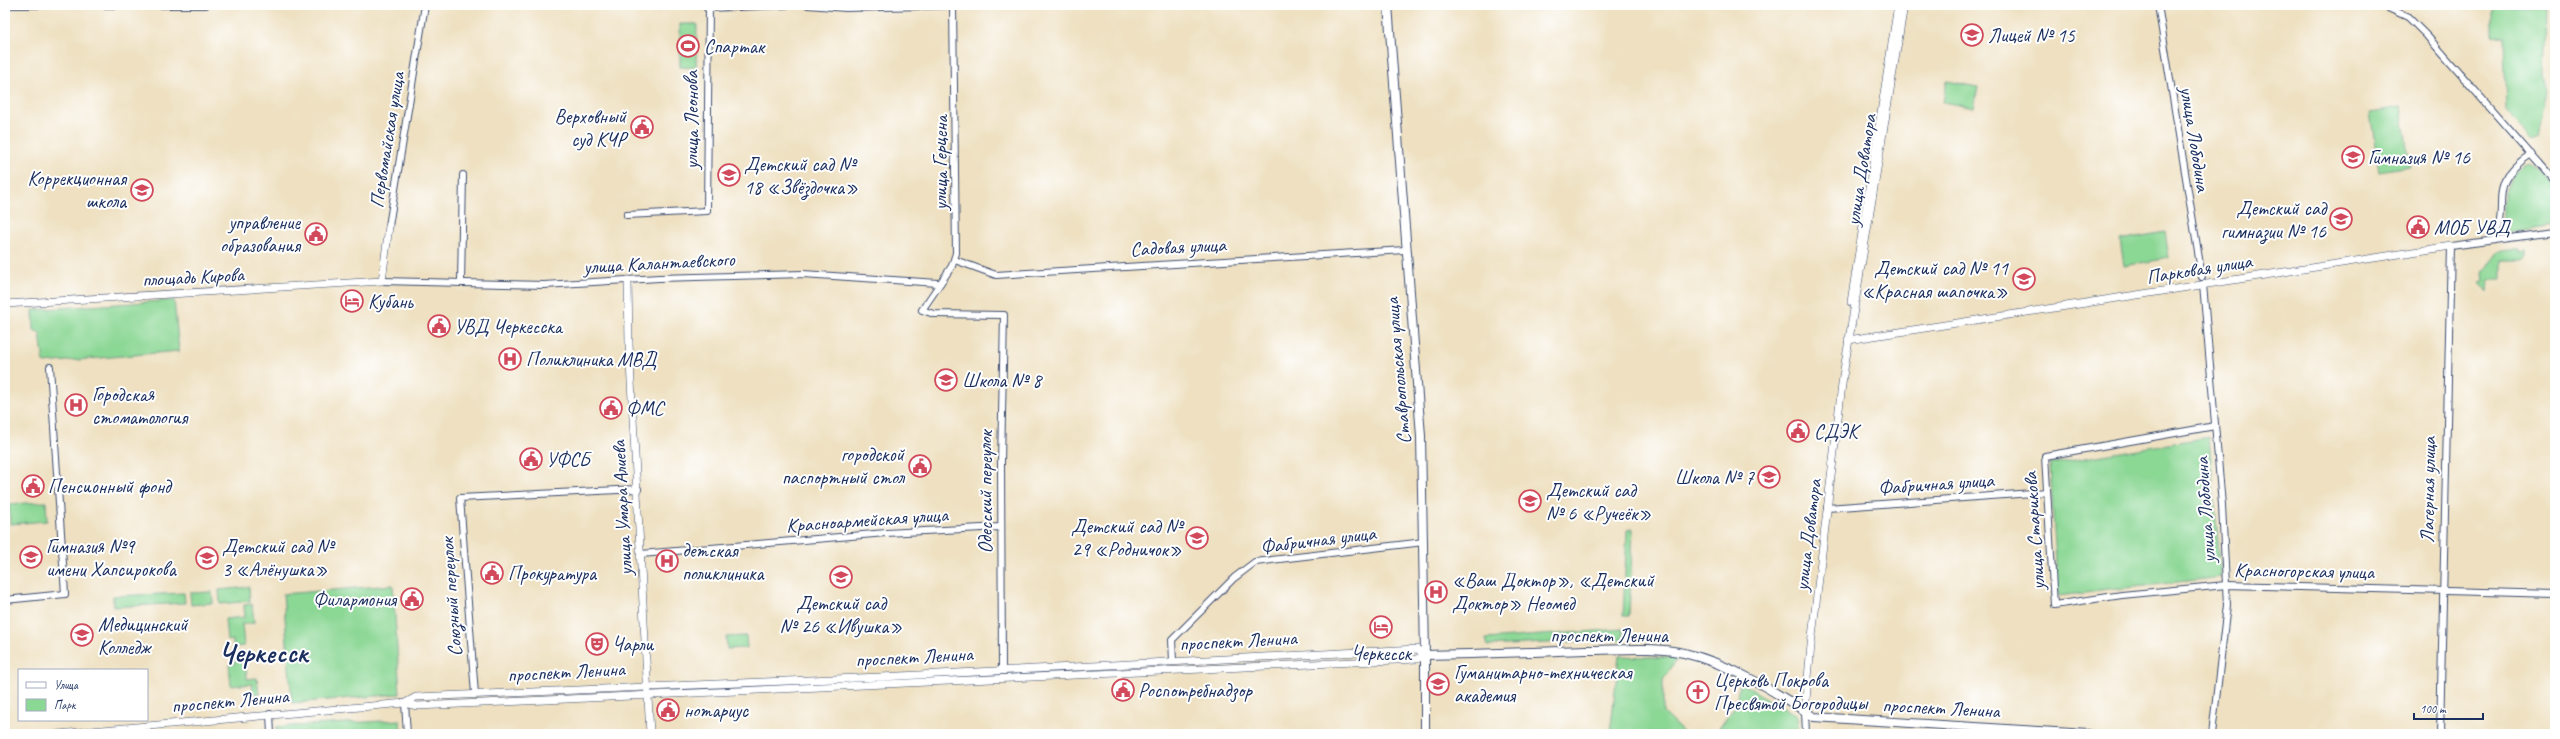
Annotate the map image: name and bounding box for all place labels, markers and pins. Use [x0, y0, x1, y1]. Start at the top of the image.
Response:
school or university icon: Лицей № 15 [1959, 22, 1985, 48]
place label: Лицей № 15 [1988, 23, 2076, 48]
sports icon: Спартак [675, 33, 701, 59]
place label: Спартак [704, 34, 766, 59]
place label: Верховный суд КЧР [555, 104, 629, 152]
public building icon: Верховный суд КЧР [629, 114, 655, 140]
school or university icon: Гимназия № 16 [2340, 144, 2366, 170]
place label: Гимназия № 16 [2368, 145, 2471, 170]
place label: Детский сад № 18 «Звёздочка» [744, 152, 859, 201]
school or university icon: Детский сад № 18 «Звёздочка» [716, 162, 742, 188]
place label: Коррекционная школа [27, 166, 128, 214]
school or university icon: Коррекционная школа [129, 177, 155, 203]
place label: Детский сад гимназии № 16 [2221, 196, 2328, 245]
school or university icon: Детский сад гимназии № 16 [2328, 206, 2354, 232]
place label: управление образования [220, 210, 302, 258]
public building icon: МОБ УВД [2405, 214, 2431, 240]
place label: МОБ УВД [2434, 215, 2511, 240]
public building icon: управление образования [303, 221, 329, 247]
place label: Детский сад № 11 «Красная шапочка» [1862, 256, 2009, 304]
school or university icon: Детский сад № 11 «Красная шапочка» [2011, 266, 2037, 292]
hotel icon: Кубань [339, 288, 365, 314]
place label: Кубань [368, 289, 414, 314]
public building icon: УВД Черкесска [426, 313, 452, 339]
place label: УВД Черкесска [454, 314, 564, 339]
hospital icon: Поликлиника МВД [497, 346, 523, 372]
place label: Поликлиника МВД [526, 347, 658, 372]
school or university icon: Школа № 8 [933, 367, 959, 393]
place label: Школа № 8 [962, 368, 1043, 393]
place label: Городская стоматология [92, 382, 190, 430]
hospital icon: Городская стоматология [63, 392, 89, 418]
public building icon: ФМС [598, 395, 624, 421]
place label: ФМС [626, 396, 666, 421]
public building icon: СДЭК [1785, 418, 1811, 444]
place label: СДЭК [1814, 419, 1862, 444]
place label: городской паспортный стол [782, 442, 906, 490]
public building icon: УФСБ [518, 446, 544, 472]
place label: УФСБ [546, 447, 592, 472]
public building icon: городской паспортный стол [907, 453, 933, 479]
school or university icon: Школа № 7 [1756, 464, 1782, 490]
place label: Школа № 7 [1675, 465, 1755, 490]
public building icon: Пенсионный фонд [20, 473, 46, 499]
place label: Пенсионный фонд [48, 474, 173, 499]
place label: Детский сад № 6 «Ручеёк» [1546, 478, 1651, 526]
school or university icon: Детский сад № 6 «Ручеёк» [1517, 488, 1543, 514]
place label: Детский сад № 29 «Родничок» [1071, 514, 1186, 562]
school or university icon: Детский сад № 29 «Родничок» [1184, 525, 1210, 551]
place label: Гимназия №9 имени Хапсирокова [46, 534, 178, 582]
place label: Детский сад № 3 «Алёнушка» [222, 534, 337, 582]
place label: детская поликлиника [682, 538, 765, 586]
school or university icon: Гимназия №9 имени Хапсирокова [18, 544, 44, 570]
school or university icon: Детский сад № 3 «Алёнушка» [194, 545, 220, 571]
hospital icon: детская поликлиника [654, 548, 680, 574]
public building icon: Прокуратура [479, 560, 505, 586]
place label: Прокуратура [508, 561, 598, 586]
school or university icon: Детский сад № 26 «Ивушка» [828, 564, 854, 590]
place label: «Ваш Доктор», «Детский Доктор» Неомед [1452, 568, 1655, 616]
hospital icon: «Ваш Доктор», «Детский Доктор» Неомед [1423, 579, 1449, 605]
public building icon: Филармония [399, 586, 425, 612]
place label: Филармония [313, 587, 398, 612]
place label: Детский сад № 26 «Ивушка» [780, 591, 902, 639]
place label: Медицинский Колледж [98, 612, 189, 660]
hotel icon: Черкесск [1368, 614, 1394, 640]
school or university icon: Медицинский Колледж [69, 622, 95, 648]
theatre icon: Чарли [584, 631, 610, 657]
place label: Чарли [612, 632, 655, 657]
place label: Черкесск [1351, 641, 1413, 666]
place label: Гуманитарно-техническая академия [1454, 660, 1633, 708]
place label: Церковь Покрова Пресвятой Богородицы [1714, 668, 1869, 716]
school or university icon: Гуманитарно-техническая академия [1425, 671, 1451, 697]
public building icon: Роспотребнадзор [1110, 677, 1136, 703]
place label: Роспотребнадзор [1138, 678, 1253, 703]
church icon: Церковь Покрова Пресвятой Богородицы [1685, 679, 1711, 705]
public building icon: нотариус [655, 697, 681, 723]
place label: нотариус [684, 698, 749, 723]

